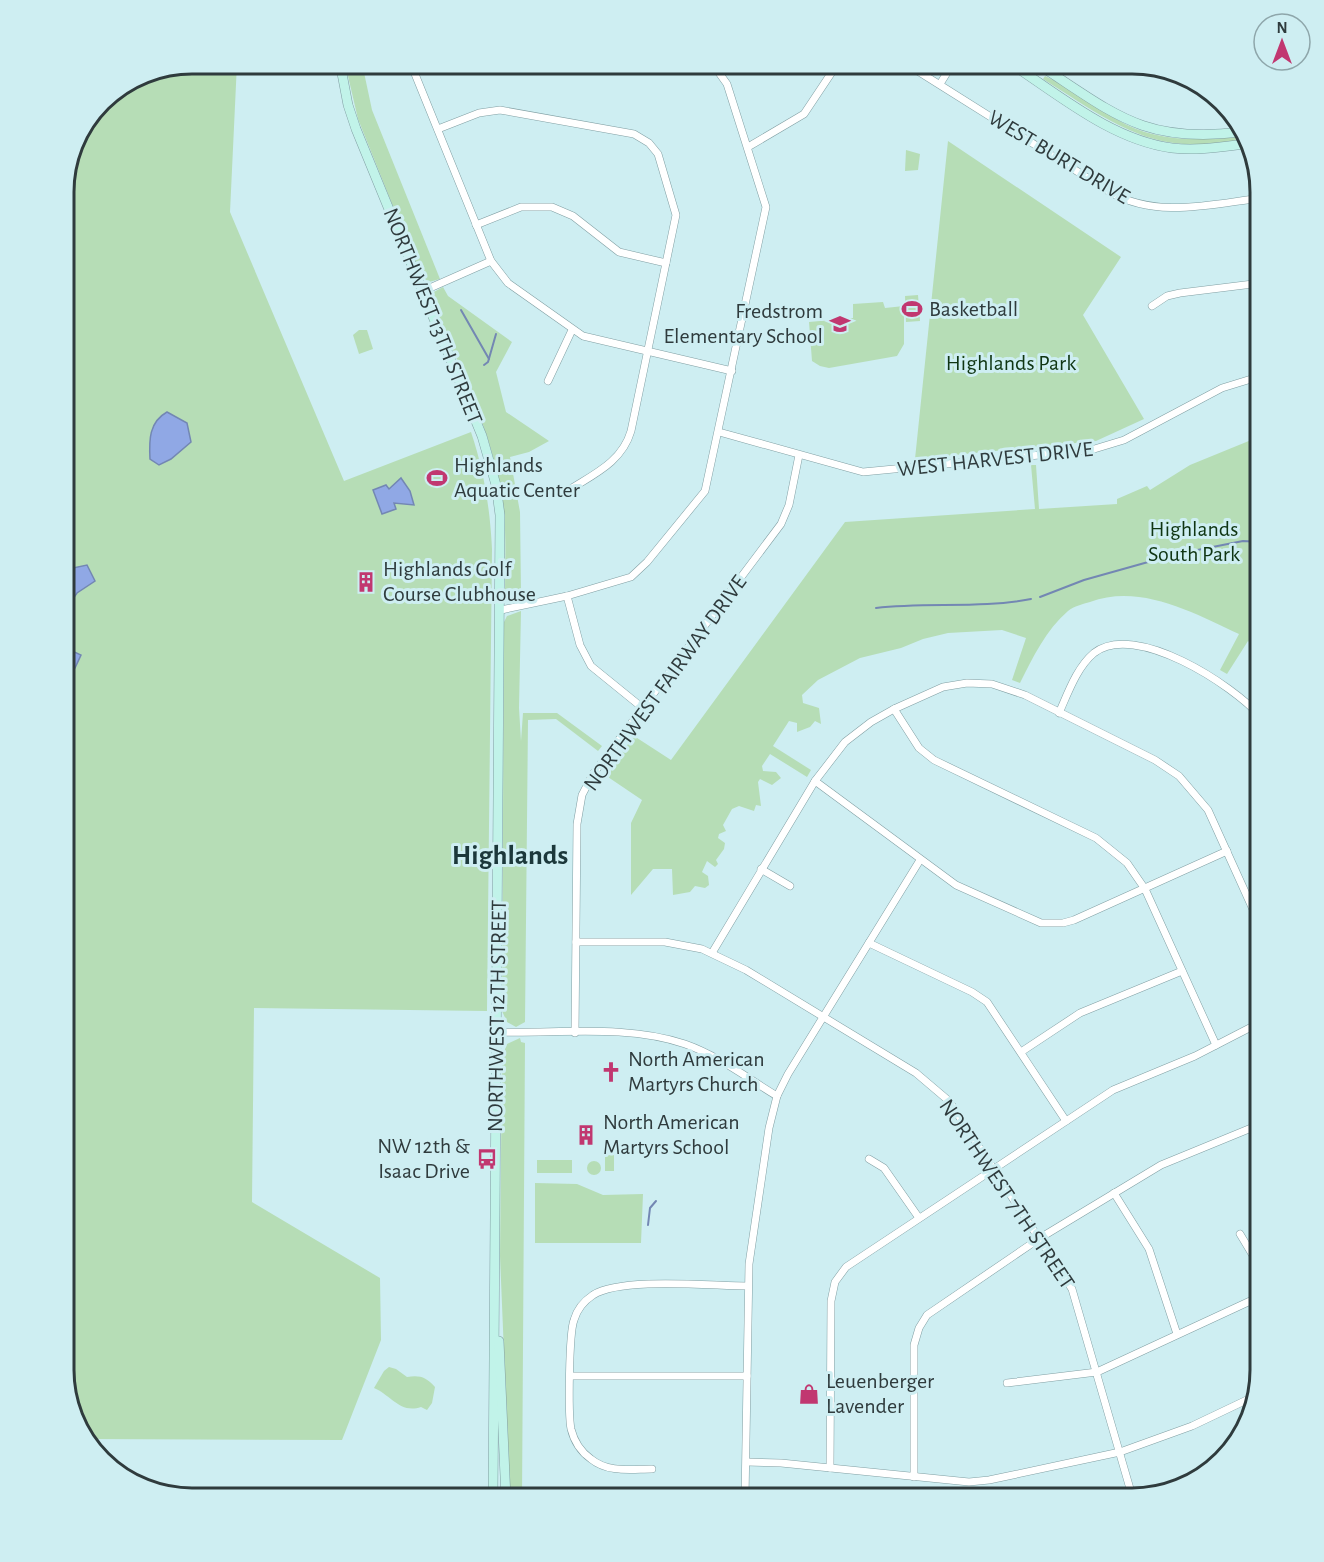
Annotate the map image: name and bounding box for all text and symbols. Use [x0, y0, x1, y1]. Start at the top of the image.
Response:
north arrow [1252, 12, 1312, 72]
text: N [1276, 20, 1288, 36]
street label: WEST BURT DRIVE [984, 106, 1134, 208]
street label: NORTHWEST 13TH STREET [379, 205, 487, 428]
sports icon: Basketball [900, 297, 924, 321]
place label: Basketball [929, 298, 1018, 320]
place label: Fredstrom Elementary School [663, 300, 823, 347]
school or university icon: Fredstrom Elementary School [828, 312, 852, 336]
park label: Highlands Park [946, 352, 1076, 374]
street label: WEST HARVEST DRIVE [896, 438, 1094, 480]
place label: Highlands Aquatic Center [454, 454, 580, 501]
sports icon: Highlands Aquatic Center [425, 466, 449, 490]
park label: Highlands South Park [1148, 518, 1240, 565]
place label: Highlands Golf Course Clubhouse [383, 558, 536, 605]
building icon: Highlands Golf Course Clubhouse [354, 570, 378, 594]
street label: NORTHWEST FAIRWAY DRIVE [580, 571, 751, 795]
district label: Highlands [452, 842, 568, 870]
street label: NORTHWEST 12TH STREET [484, 900, 510, 1132]
place label: North American Martyrs Church [628, 1048, 765, 1095]
church icon: North American Martyrs Church [599, 1060, 623, 1084]
street label: NORTHWEST 7TH STREET [935, 1095, 1079, 1293]
place label: North American Martyrs School [603, 1111, 740, 1158]
building icon: North American Martyrs School [574, 1123, 598, 1147]
place label: NW 12th & Isaac Drive [377, 1135, 471, 1182]
bus stop icon: NW 12th & Isaac Drive [475, 1147, 499, 1171]
place label: Leuenberger Lavender [826, 1370, 934, 1417]
shop icon: Leuenberger Lavender [797, 1382, 821, 1406]

